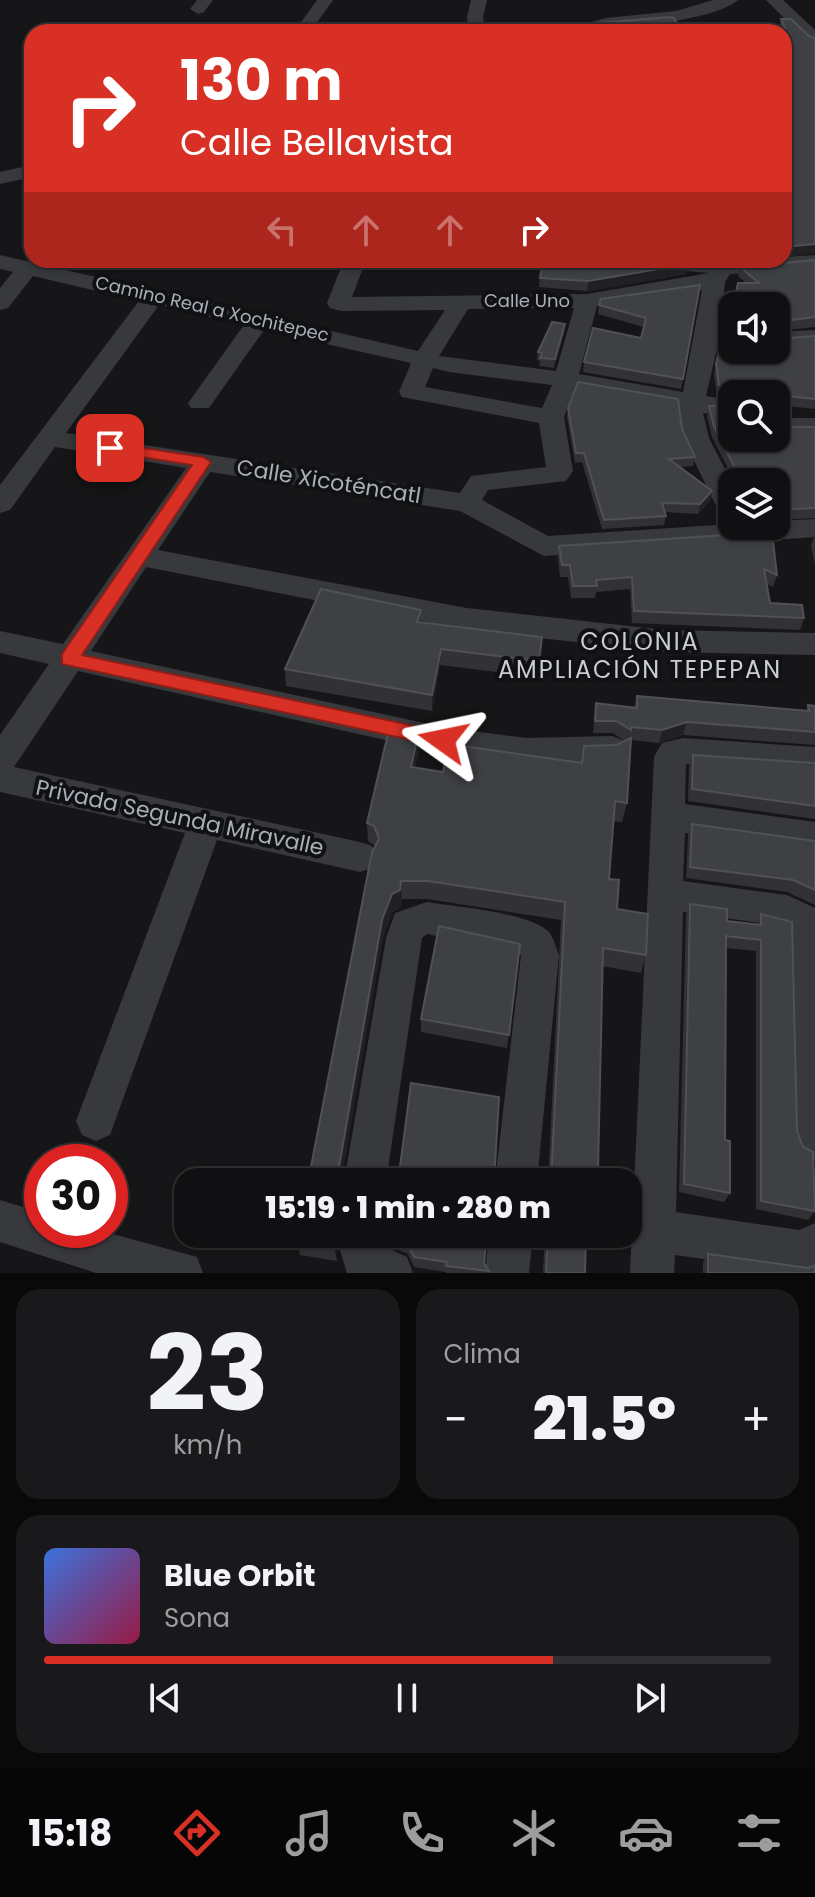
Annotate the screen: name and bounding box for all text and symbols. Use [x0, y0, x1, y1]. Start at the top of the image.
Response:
text: 130 m [180, 41, 343, 120]
icon: right [48, 56, 152, 160]
text: Calle Bellavista [180, 117, 454, 168]
icon: left [260, 208, 304, 252]
icon: ahead [344, 208, 388, 252]
icon: ahead [428, 208, 472, 252]
icon: right [512, 208, 556, 252]
street label: Camino Real a Xochitepec [93, 269, 331, 348]
street label: Calle Uno [484, 288, 570, 313]
map controls [718, 292, 790, 540]
button: sound [718, 292, 790, 364]
button: search [718, 380, 790, 452]
pin [76, 414, 144, 482]
icon: arrive [88, 426, 132, 470]
street label: Calle Xicoténcatl [235, 452, 423, 511]
button: layers [718, 468, 790, 540]
district label: COLONIA AMPLIACIÓN TEPEPAN [498, 625, 782, 686]
position arrow [401, 698, 485, 782]
street label: Privada Segunda Miravalle [33, 772, 327, 863]
speed limit sign: 30 [24, 1144, 128, 1248]
text: 15:19 · 1 min · 280 m [265, 1186, 551, 1229]
text: 23 [147, 1301, 269, 1446]
text: Clima [444, 1336, 521, 1372]
text: 21.5° [533, 1377, 676, 1461]
text: − [444, 1389, 468, 1450]
text: + [741, 1389, 771, 1450]
text: km/h [173, 1427, 242, 1463]
text: Blue Orbit [164, 1554, 316, 1597]
text: Sona [164, 1600, 230, 1636]
icon: previous [143, 1676, 187, 1720]
icon: pause [385, 1676, 429, 1720]
icon: next [628, 1676, 672, 1720]
icon: directions [169, 1805, 225, 1861]
icon: music [281, 1805, 337, 1861]
icon: phone [394, 1805, 450, 1861]
icon: climate [506, 1805, 562, 1861]
icon: car [618, 1805, 674, 1861]
icon: filters [731, 1805, 787, 1861]
text: 15:18 [28, 1808, 112, 1859]

